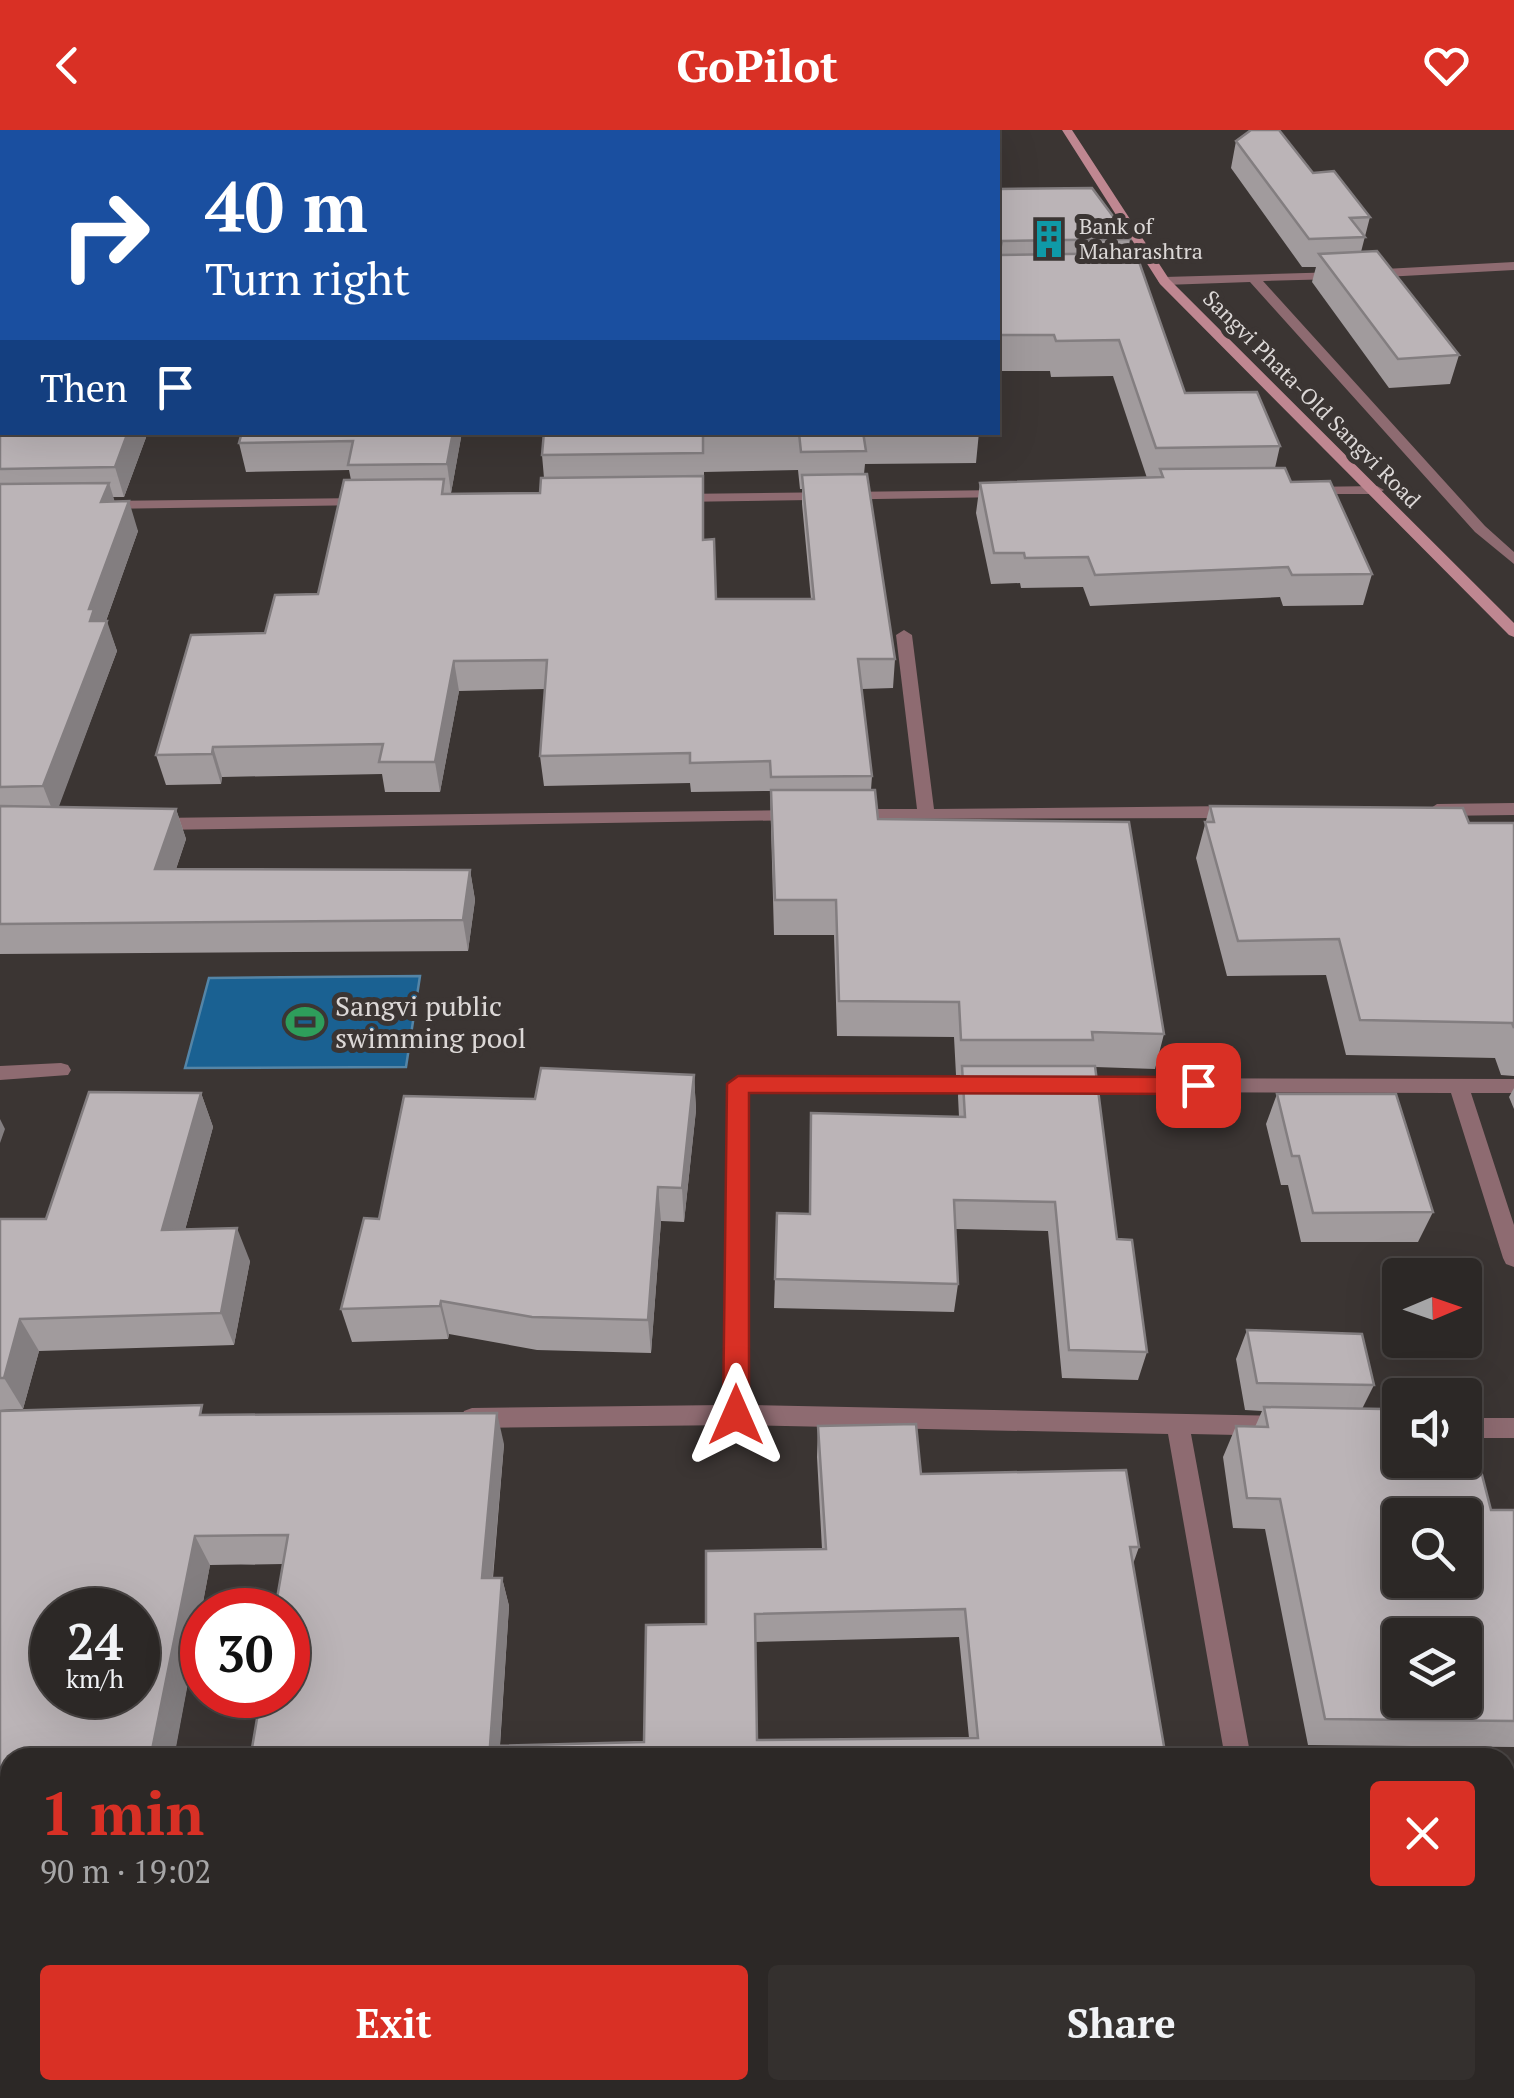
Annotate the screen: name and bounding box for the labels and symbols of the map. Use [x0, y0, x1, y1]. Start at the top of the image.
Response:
place label: Bank of Maharashtra [1079, 211, 1203, 265]
building icon: Bank of Maharashtra [1028, 218, 1070, 260]
street label: Sangvi Phata-Old Sangvi Road [1197, 284, 1427, 514]
place label: Sangvi public swimming pool [335, 987, 526, 1056]
sports icon: Sangvi public swimming pool [284, 1001, 326, 1043]
pin [1156, 1043, 1241, 1128]
north arrow [1382, 1258, 1482, 1358]
position arrow [684, 1363, 788, 1467]
speed limit sign: 30 [180, 1588, 310, 1718]

